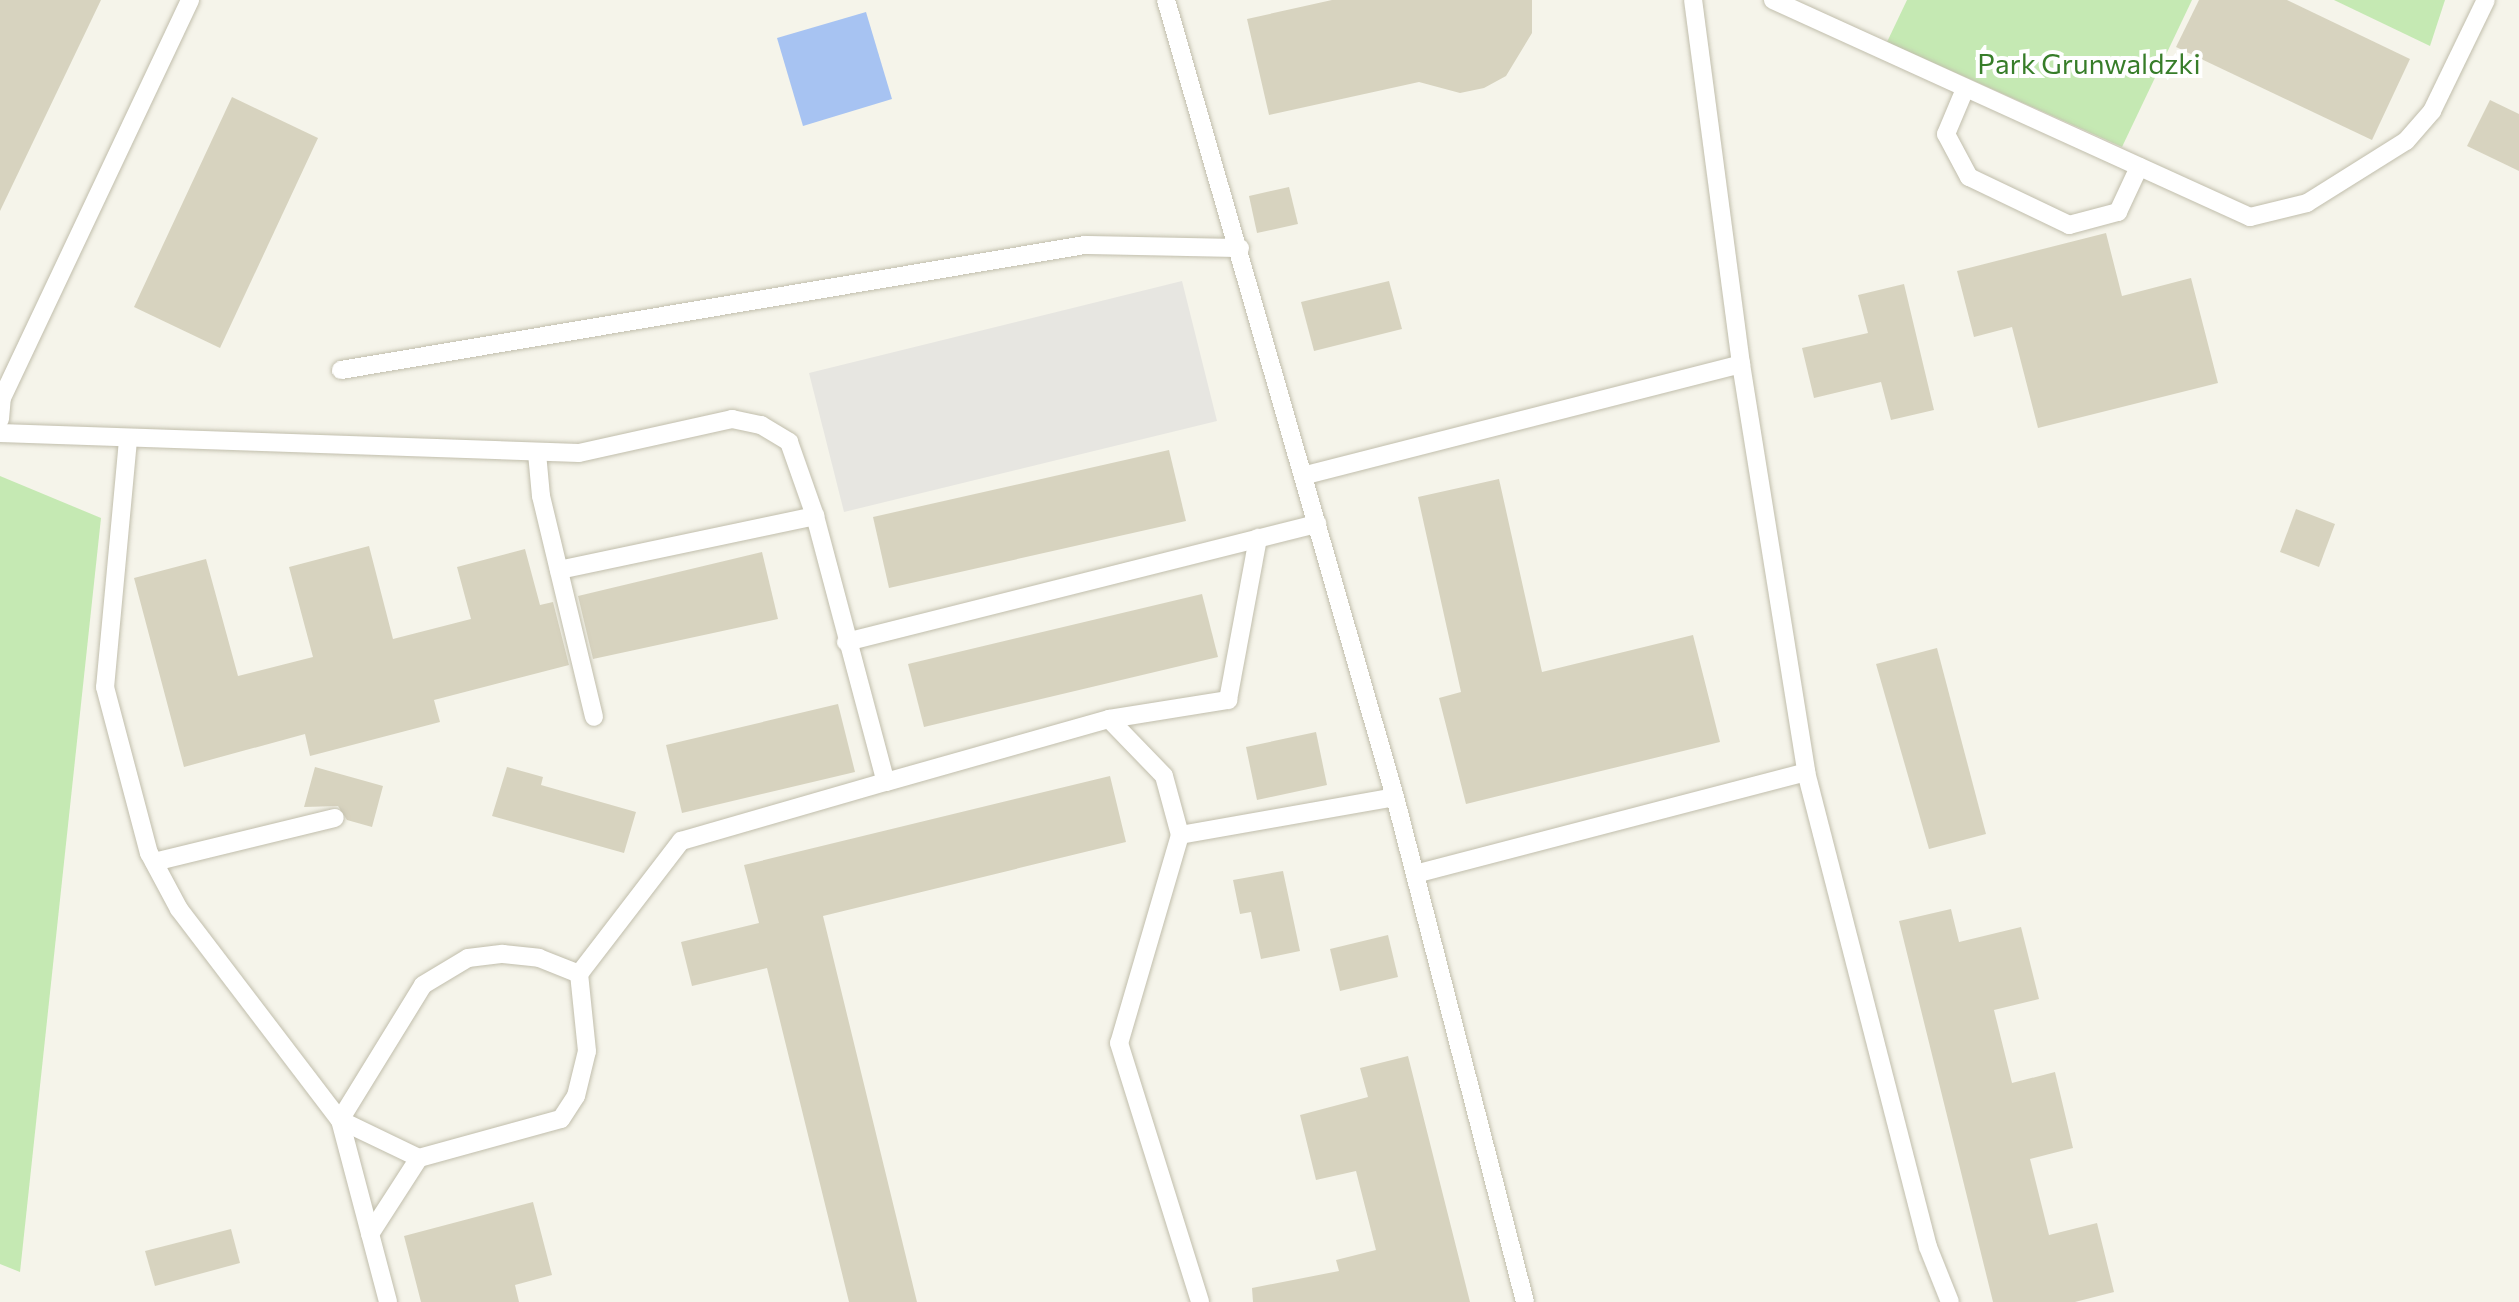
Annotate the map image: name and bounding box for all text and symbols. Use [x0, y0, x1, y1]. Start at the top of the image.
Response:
park label: Park Grunwaldzki [1977, 46, 2201, 80]

